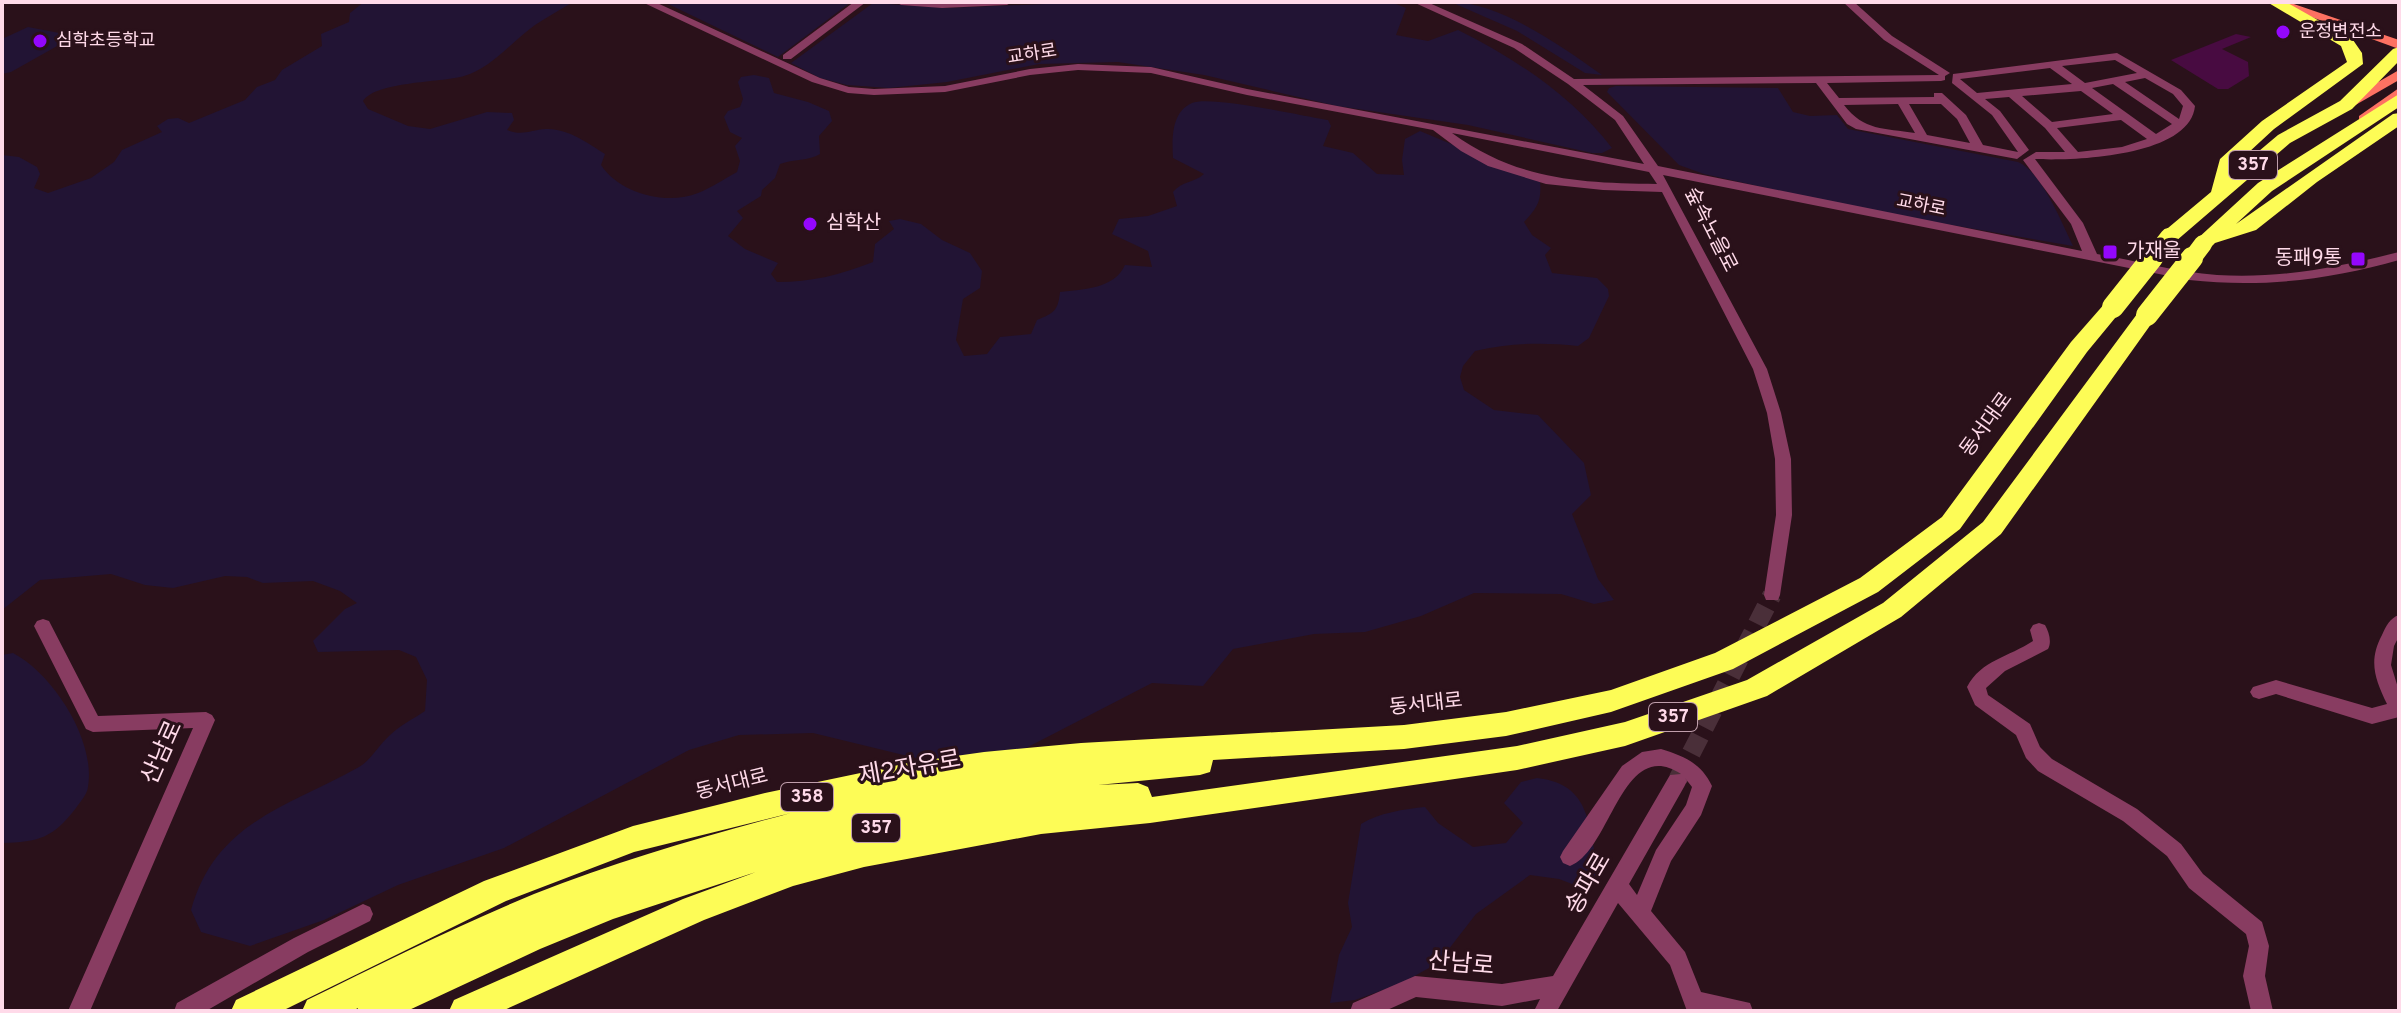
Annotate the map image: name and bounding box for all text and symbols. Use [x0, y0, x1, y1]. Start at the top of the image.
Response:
place label: 운정변전소 [2299, 21, 2382, 44]
marker: 운정변전소 [2274, 23, 2292, 41]
place label: 심학초등학교 [56, 30, 155, 53]
marker: 심학초등학교 [31, 32, 49, 50]
street label: 교하로 [1006, 40, 1058, 70]
road number: 357 [2229, 151, 2277, 179]
street label: 숲속노을로 [1678, 183, 1742, 277]
street label: 교하로 [1894, 190, 1948, 222]
place label: 심학산 [826, 211, 881, 237]
marker: 심학산 [801, 215, 819, 233]
place label: 가재울 [2126, 239, 2181, 265]
marker: 가재울 [2101, 243, 2119, 261]
place label: 동패9통 [2275, 246, 2342, 272]
marker: 동패9통 [2349, 250, 2367, 268]
street label: 동서대로 [1955, 388, 2019, 462]
street label: 동서대로 [1388, 688, 1464, 722]
road number: 357 [1649, 703, 1697, 731]
street label: 산남로 [136, 717, 190, 789]
street label: 제2자유로 [857, 745, 963, 793]
street label: 동서대로 [693, 763, 771, 807]
road number: 358 [781, 783, 833, 811]
road number: 357 [852, 814, 900, 842]
street label: 송파로 [1559, 848, 1619, 920]
street label: 산남로 [1427, 947, 1495, 983]

